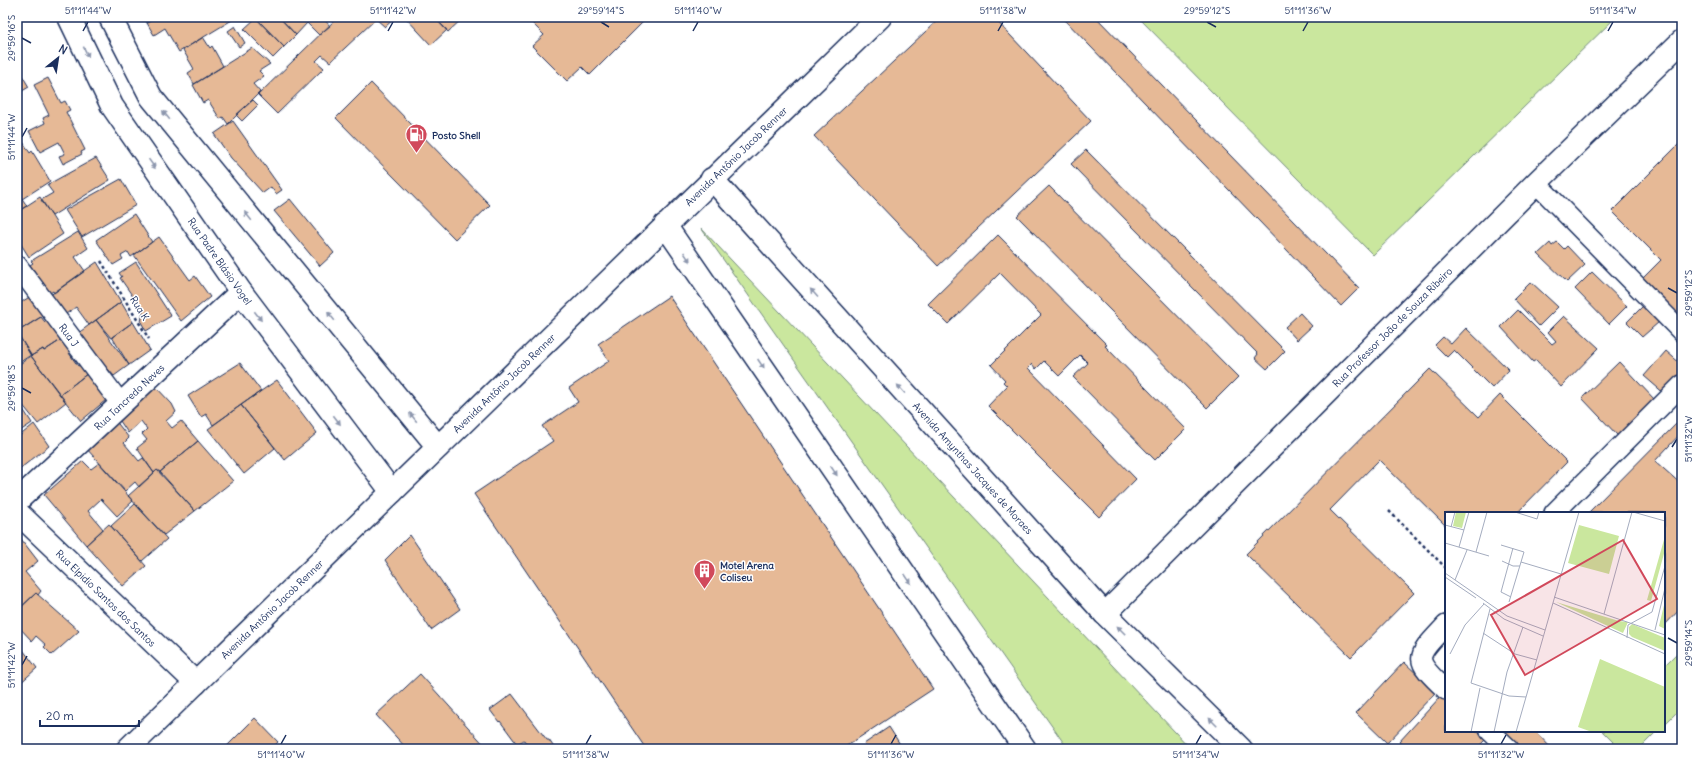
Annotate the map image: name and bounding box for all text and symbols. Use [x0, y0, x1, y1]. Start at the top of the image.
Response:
text: 51°11'44"W [65, 4, 111, 17]
text: 51°11'42"W [370, 4, 416, 17]
text: 29°59'14"S [578, 4, 625, 17]
text: 51°11'40"W [674, 4, 722, 17]
text: 51°11'38"W [980, 4, 1026, 17]
text: 29°59'12"S [1184, 4, 1231, 17]
text: 51°11'36"W [1285, 4, 1331, 17]
text: 51°11'34"W [1590, 4, 1636, 17]
text: 29°59'16"S [5, 14, 18, 61]
north arrow [38, 38, 78, 78]
text: N [56, 41, 70, 57]
one-way arrow [83, 46, 89, 58]
street label: Avenida Antônio Jacob Renner [682, 104, 790, 209]
one-way arrow [162, 110, 170, 121]
text: 51°11'44"W [5, 114, 18, 160]
fuel station icon: Posto Shell [403, 122, 429, 155]
place label: Posto Shell [432, 129, 481, 142]
one-way arrow [148, 158, 156, 169]
one-way arrow [244, 210, 253, 221]
street label: Rua Padre Blásio Vogel [185, 215, 254, 307]
one-way arrow [683, 252, 691, 262]
street label: Rua Professor João de Souza Ribeiro [1330, 264, 1455, 390]
text: 29°59'12"S [1682, 269, 1695, 316]
one-way arrow [810, 288, 819, 298]
street label: Rua K [127, 294, 153, 324]
one-way arrow [254, 311, 262, 321]
one-way arrow [327, 311, 335, 322]
street label: Rua J [56, 321, 81, 349]
street label: Avenida Antônio Jacob Renner [450, 331, 558, 436]
one-way arrow [757, 359, 765, 370]
street label: Rua Tancredo Neves [91, 361, 168, 433]
text: 29°59'18"S [5, 364, 18, 411]
one-way arrow [897, 384, 906, 394]
street label: Avenida Amynthas Jacques de Moraes [910, 400, 1036, 537]
one-way arrow [409, 411, 418, 422]
one-way arrow [333, 414, 341, 425]
text: 51°11'32"W [1682, 416, 1695, 462]
one-way arrow [830, 466, 838, 477]
inset map [1445, 512, 1665, 732]
street label: Rua Elpidio Santos dos Santos [53, 547, 159, 650]
street label: Avenida Antônio Jacob Renner [218, 557, 326, 662]
building icon: Motel Arena Coliseu [691, 558, 717, 591]
place label: Motel Arena Coliseu [720, 559, 774, 584]
one-way arrow [904, 573, 912, 584]
text: 29°59'14"S [1682, 619, 1695, 666]
one-way arrow [1116, 625, 1126, 635]
text: 51°11'42"W [5, 642, 18, 688]
scale bar [40, 702, 139, 728]
text: 20 m [46, 708, 74, 723]
one-way arrow [1208, 717, 1218, 727]
text: 51°11'40"W [257, 748, 305, 761]
text: 51°11'38"W [563, 748, 609, 761]
text: 51°11'36"W [868, 748, 914, 761]
text: 51°11'34"W [1173, 748, 1219, 761]
text: 51°11'32"W [1478, 748, 1524, 761]

